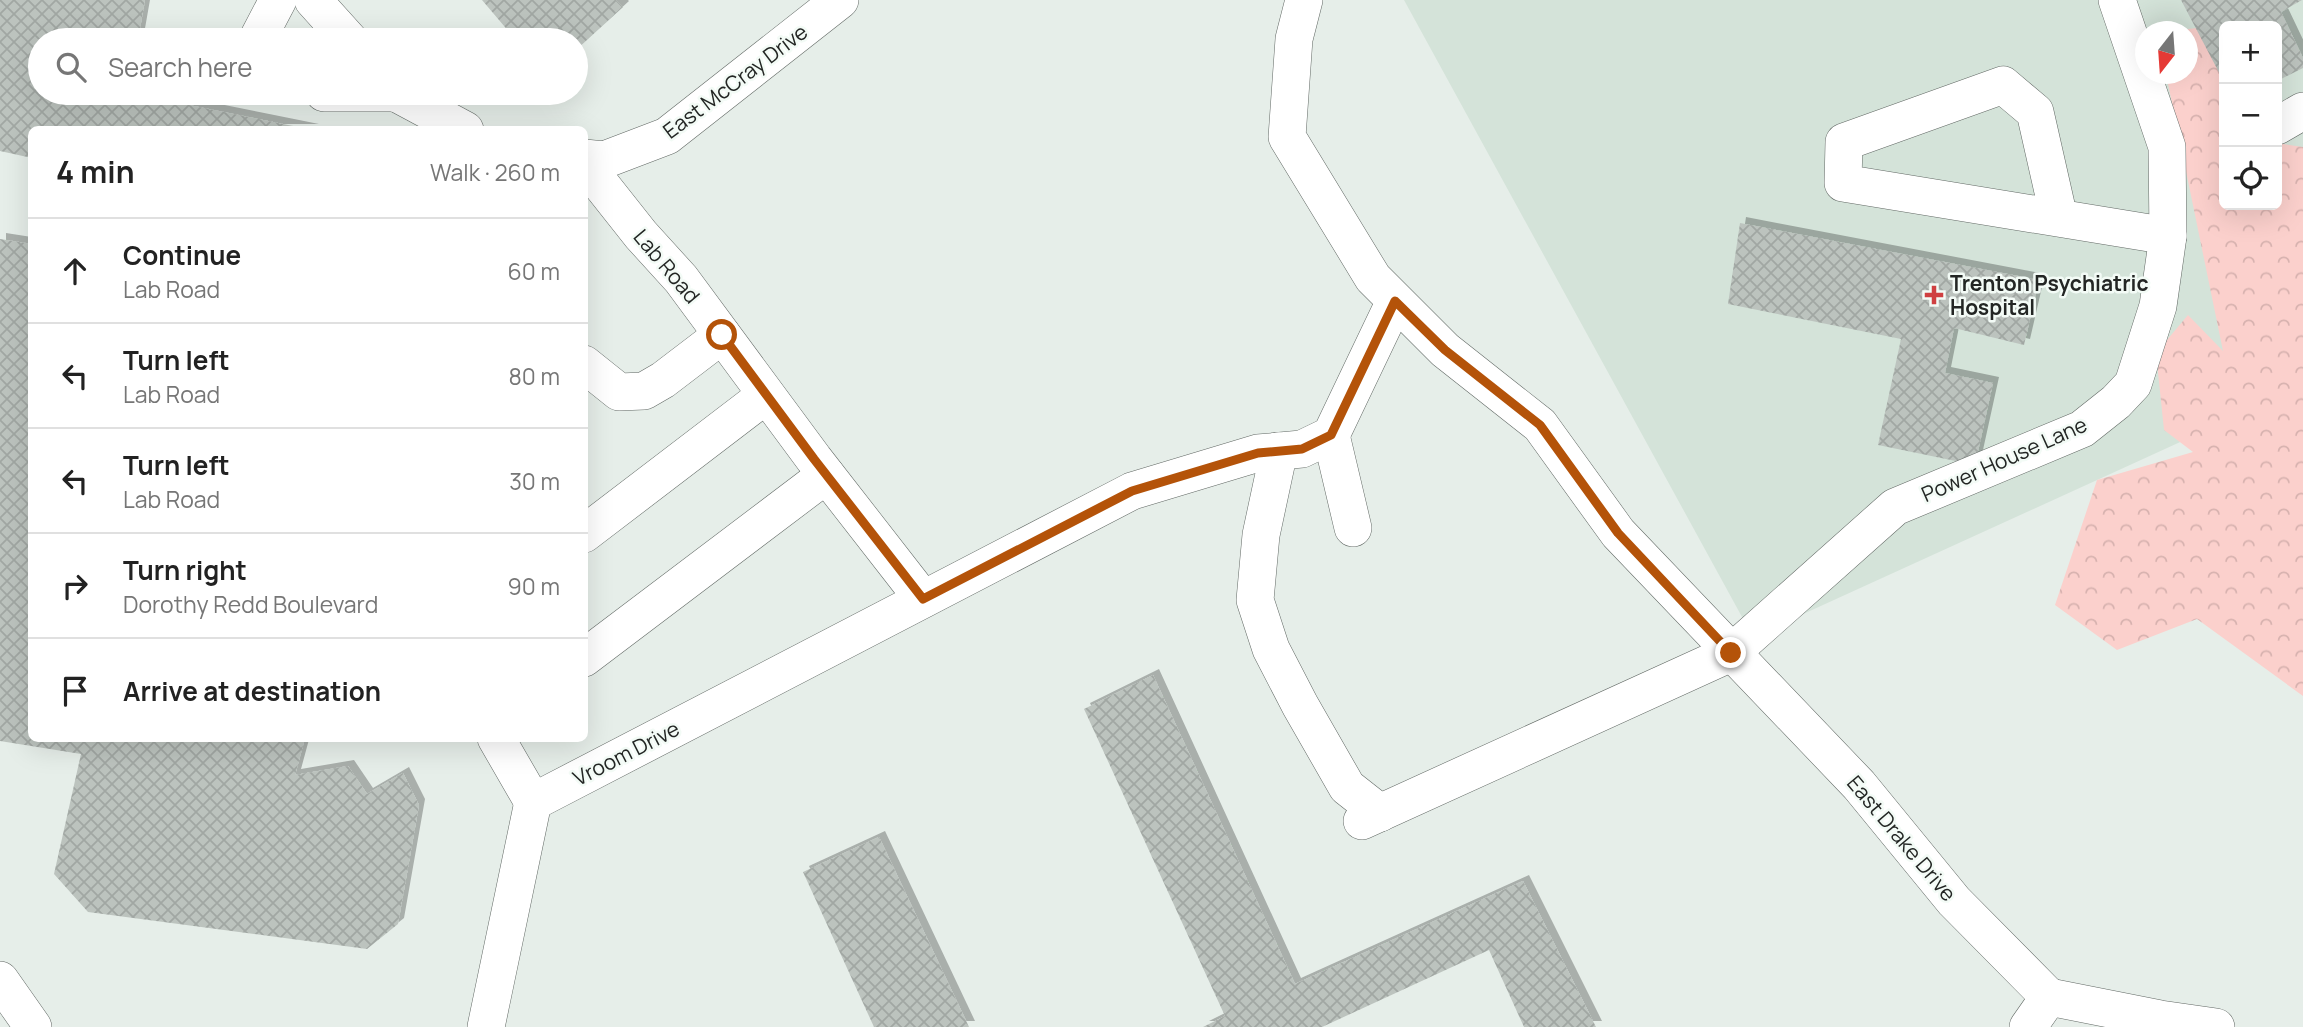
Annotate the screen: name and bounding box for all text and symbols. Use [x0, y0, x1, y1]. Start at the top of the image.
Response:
street label: East McCray Drive [657, 17, 813, 145]
north arrow [2135, 21, 2198, 84]
map controls [2219, 21, 2282, 210]
button: + [2219, 21, 2282, 84]
search box [28, 28, 588, 105]
icon: search [52, 48, 90, 86]
text: Search here [108, 49, 253, 85]
button: − [2219, 84, 2282, 147]
button: locate [2219, 147, 2282, 210]
text: 4 min [56, 151, 134, 192]
text: Walk · 260 m [430, 156, 560, 188]
street label: Lab Road [628, 223, 706, 309]
text: Continue [123, 237, 241, 273]
icon: ahead [56, 252, 94, 290]
text: 60 m [508, 255, 560, 287]
place label: Trenton Psychiatric Hospital [1950, 269, 2149, 321]
text: Lab Road [123, 273, 220, 305]
marker: Trenton Psychiatric Hospital [1924, 285, 1944, 305]
route start [706, 319, 737, 350]
text: Turn left [123, 342, 230, 378]
icon: left [56, 357, 94, 395]
text: 80 m [509, 360, 560, 392]
text: Lab Road [123, 378, 220, 410]
street label: Power House Lane [1917, 410, 2091, 508]
text: Turn left [123, 447, 230, 483]
icon: left [56, 462, 94, 500]
text: 30 m [509, 465, 560, 497]
text: Lab Road [123, 483, 220, 515]
text: Turn right [123, 552, 247, 588]
icon: right [56, 567, 94, 605]
text: 90 m [508, 570, 560, 602]
text: Dorothy Redd Boulevard [123, 588, 378, 620]
route end [1715, 637, 1746, 668]
icon: arrive [56, 672, 94, 710]
text: Arrive at destination [123, 673, 381, 709]
street label: Vroom Drive [568, 714, 684, 792]
street label: East Drake Drive [1841, 769, 1963, 907]

